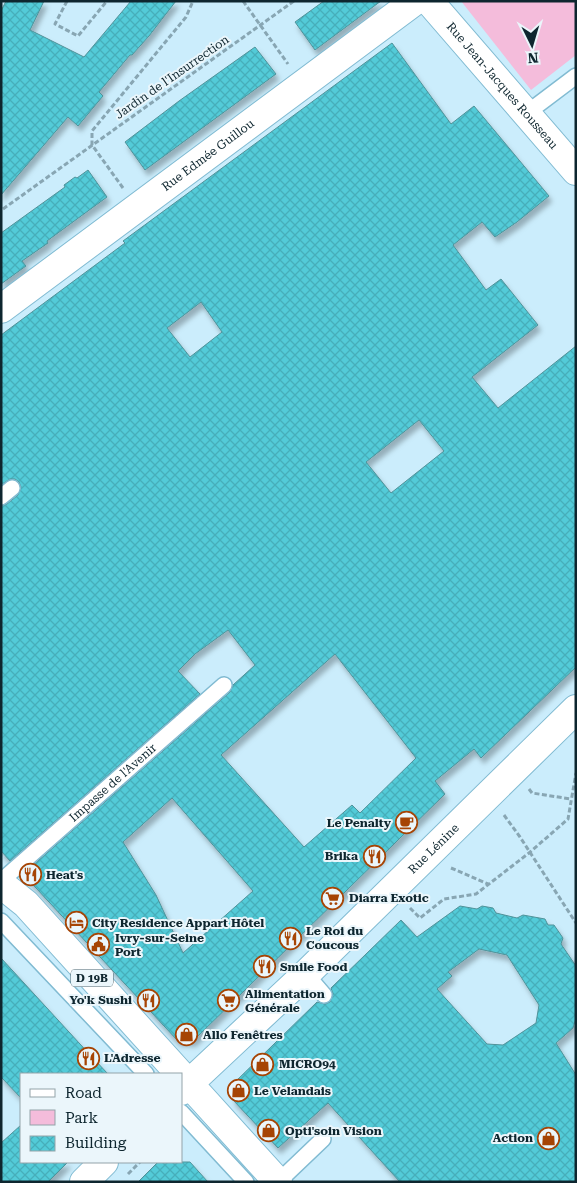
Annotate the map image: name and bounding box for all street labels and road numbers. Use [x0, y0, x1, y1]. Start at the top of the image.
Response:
street label: Rue Jean-Jacques Rousseau [444, 20, 561, 152]
street label: Jardin de l'Insurrection [112, 32, 232, 122]
street label: Rue Edmée Guillou [159, 116, 257, 194]
street label: Impasse de l'Avenir [67, 741, 159, 825]
street label: Rue Lénine [405, 821, 462, 877]
road number: D 19B [71, 970, 113, 986]

